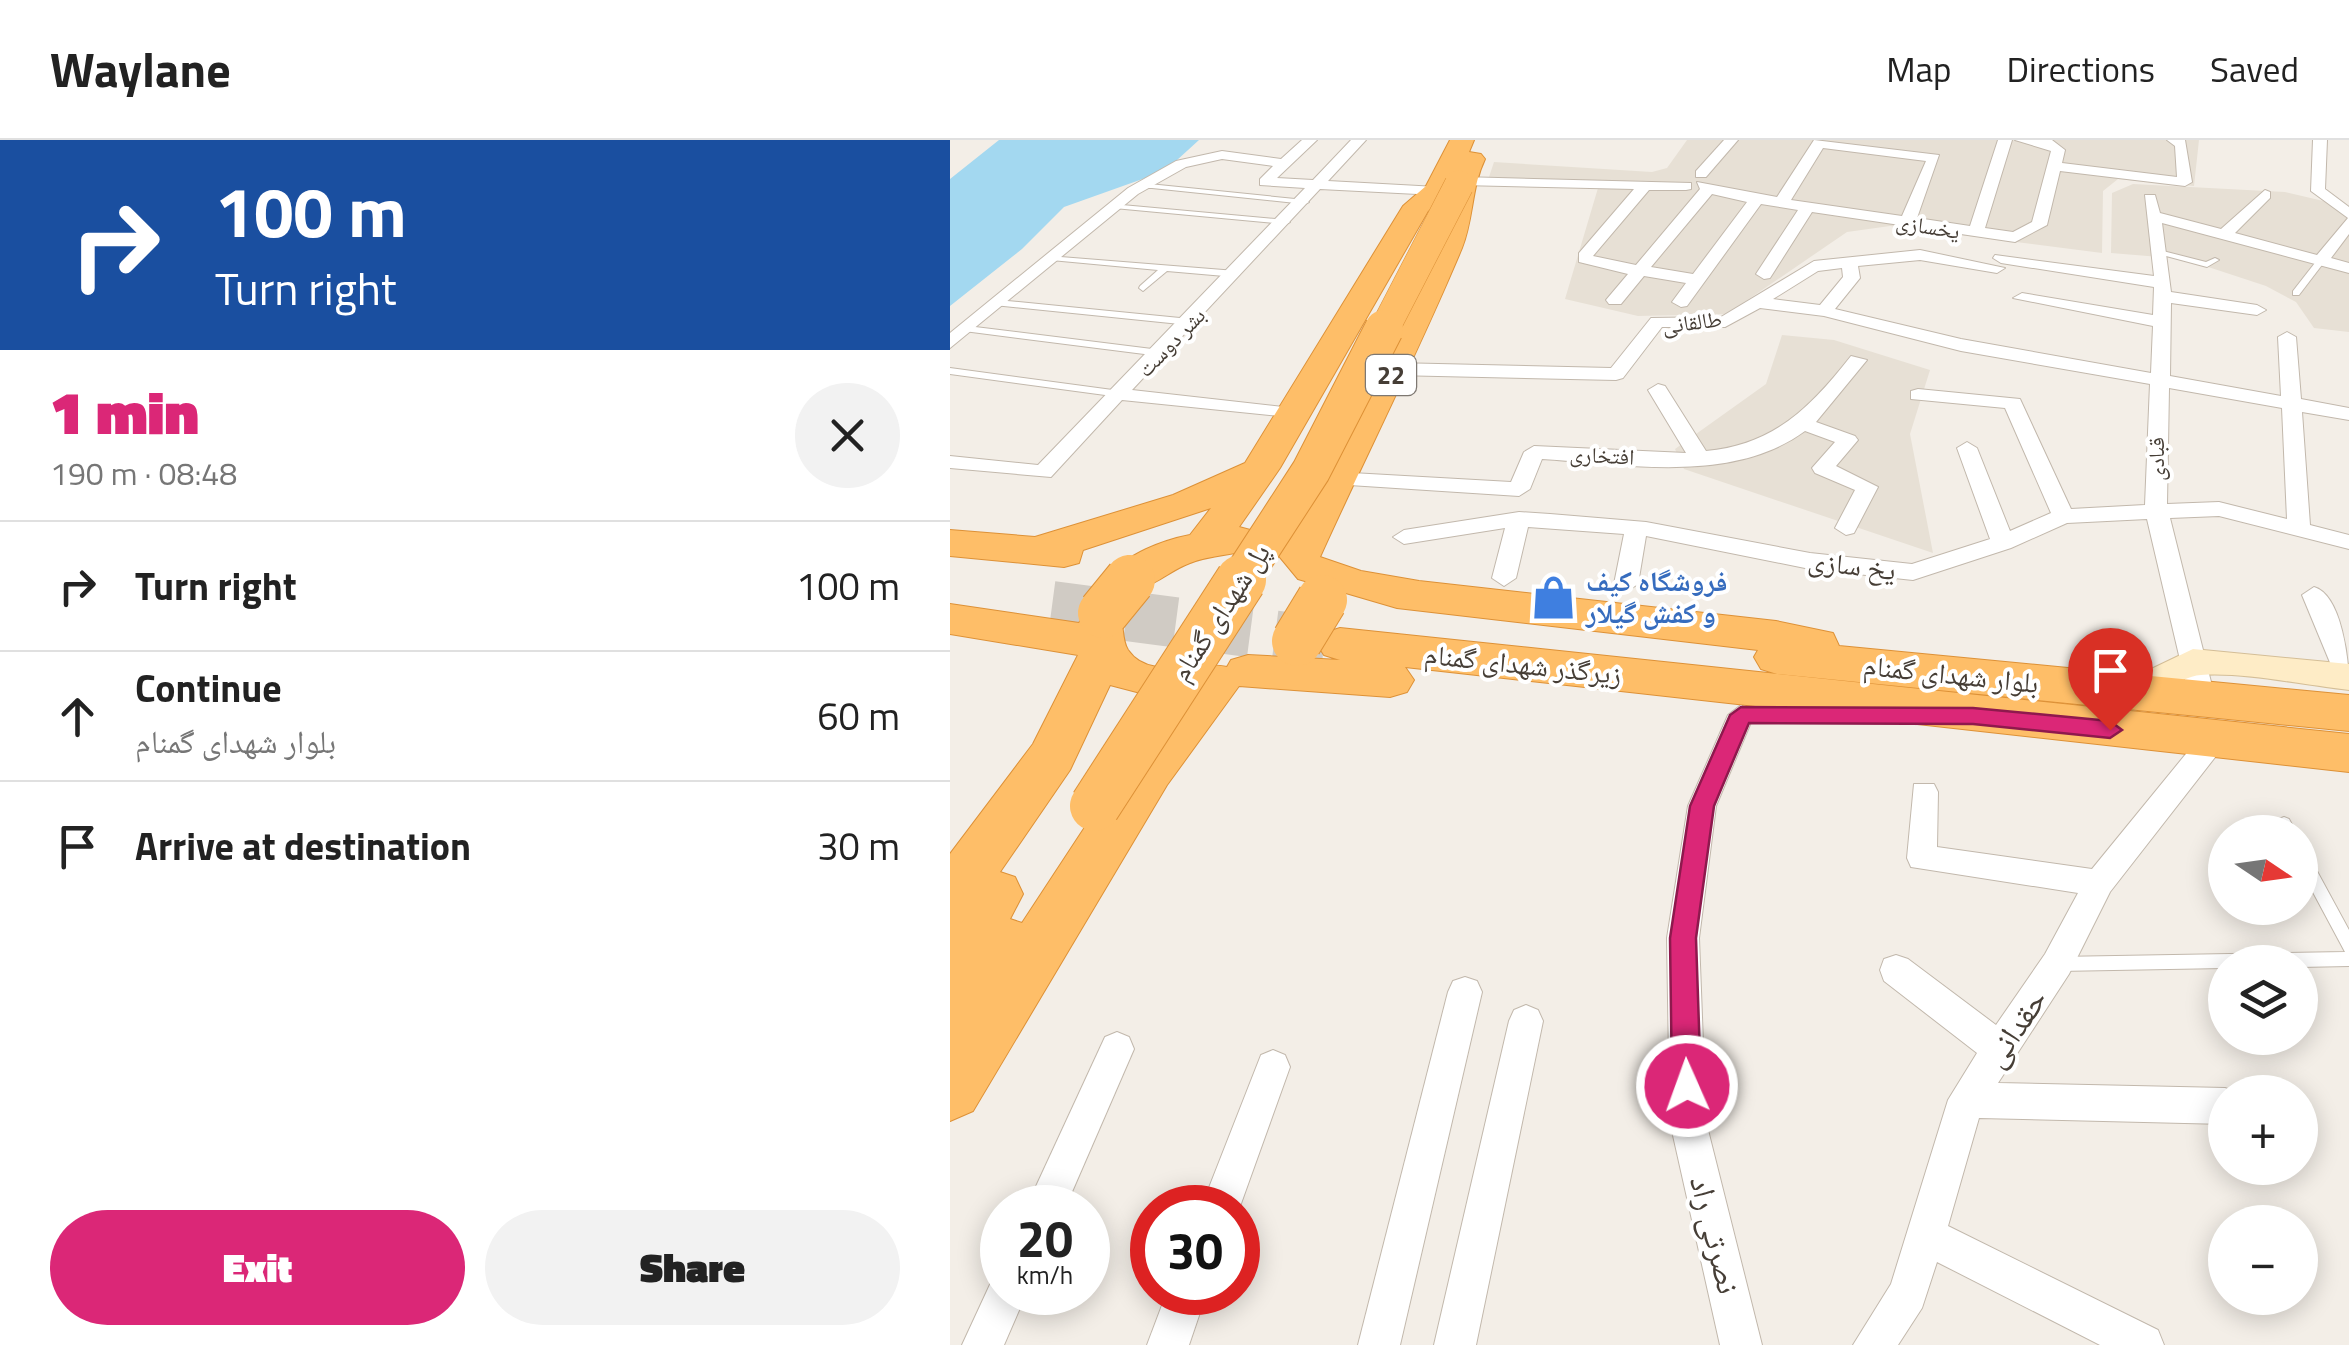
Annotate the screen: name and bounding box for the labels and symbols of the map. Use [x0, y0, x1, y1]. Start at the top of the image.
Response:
street label: یخسازی [1894, 204, 1963, 248]
street label: بشر دوست [1129, 299, 1213, 385]
street label: طالقانی [1660, 301, 1724, 343]
road number: 22 [1366, 355, 1416, 395]
street label: افتخاری [1569, 436, 1635, 474]
street label: قبادی [2139, 437, 2173, 481]
street label: پل شهدای گمنام [1159, 534, 1280, 689]
street label: یخ سازی [1806, 538, 1898, 591]
place label: فروشگاه کیف و کفش گیلار [1585, 559, 1728, 634]
shop icon: فروشگاه کیف و کفش گیلار [1529, 573, 1577, 621]
pin [2068, 628, 2153, 731]
street label: زیرگذر شهدای گمنام [1422, 632, 1624, 695]
street label: بلوار شهدای گمنام [1861, 643, 2041, 704]
north arrow [2208, 815, 2318, 925]
street label: حقدانی [1970, 978, 2058, 1077]
position arrow [1635, 1034, 1739, 1138]
street label: نصرتی راد [1678, 1171, 1754, 1299]
speed limit sign: 30 [1130, 1185, 1260, 1315]

